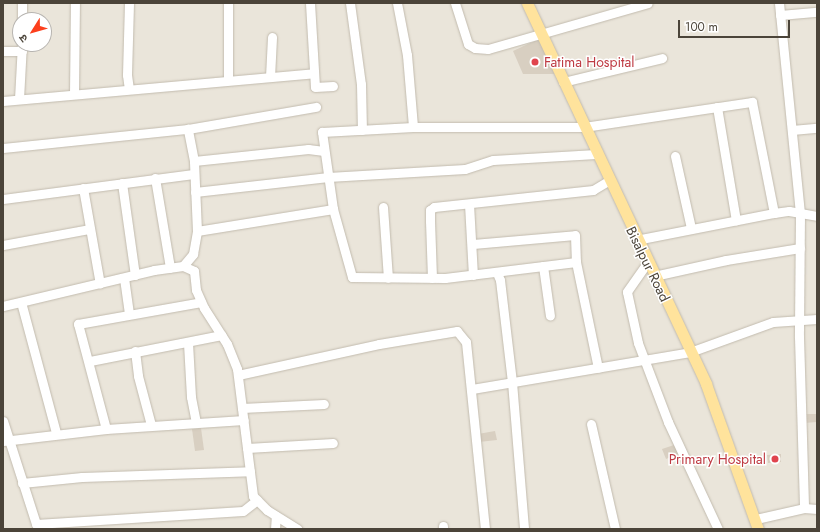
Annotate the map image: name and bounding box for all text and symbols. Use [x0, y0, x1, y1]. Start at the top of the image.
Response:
north arrow [12, 12, 52, 52]
scale bar [680, 12, 792, 38]
text: 100 m [685, 18, 718, 36]
text: उ [15, 31, 32, 46]
place label: Fatima Hospital [544, 54, 634, 70]
marker: Fatima Hospital [529, 56, 541, 68]
street label: Bisalpur Road [623, 224, 673, 304]
place label: Primary Hospital [669, 451, 766, 467]
marker: Primary Hospital [769, 453, 781, 465]

